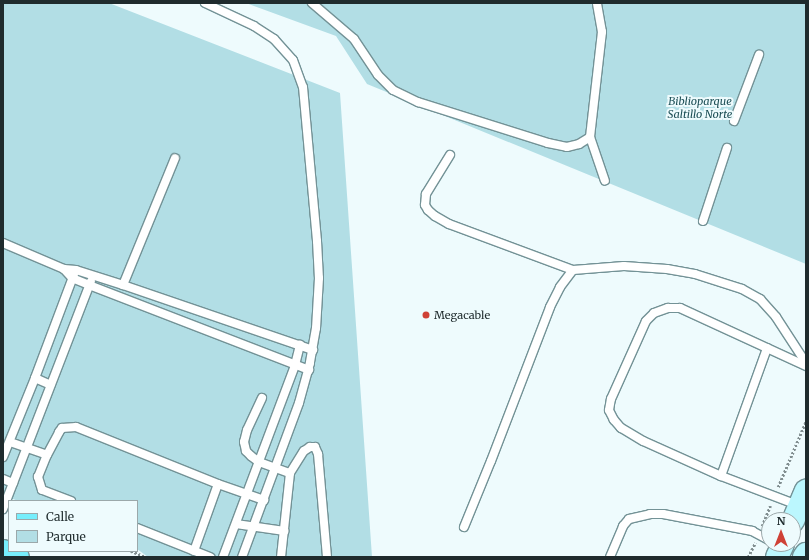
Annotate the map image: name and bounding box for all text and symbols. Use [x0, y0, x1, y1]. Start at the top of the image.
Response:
park label: Biblioparque Saltillo Norte [668, 95, 732, 121]
place label: Megacable [434, 308, 490, 322]
marker: Megacable [421, 310, 431, 320]
legend [8, 500, 138, 552]
text: Calle [46, 509, 74, 524]
north arrow [761, 512, 801, 552]
text: N [777, 514, 785, 528]
text: Parque [46, 529, 86, 544]

